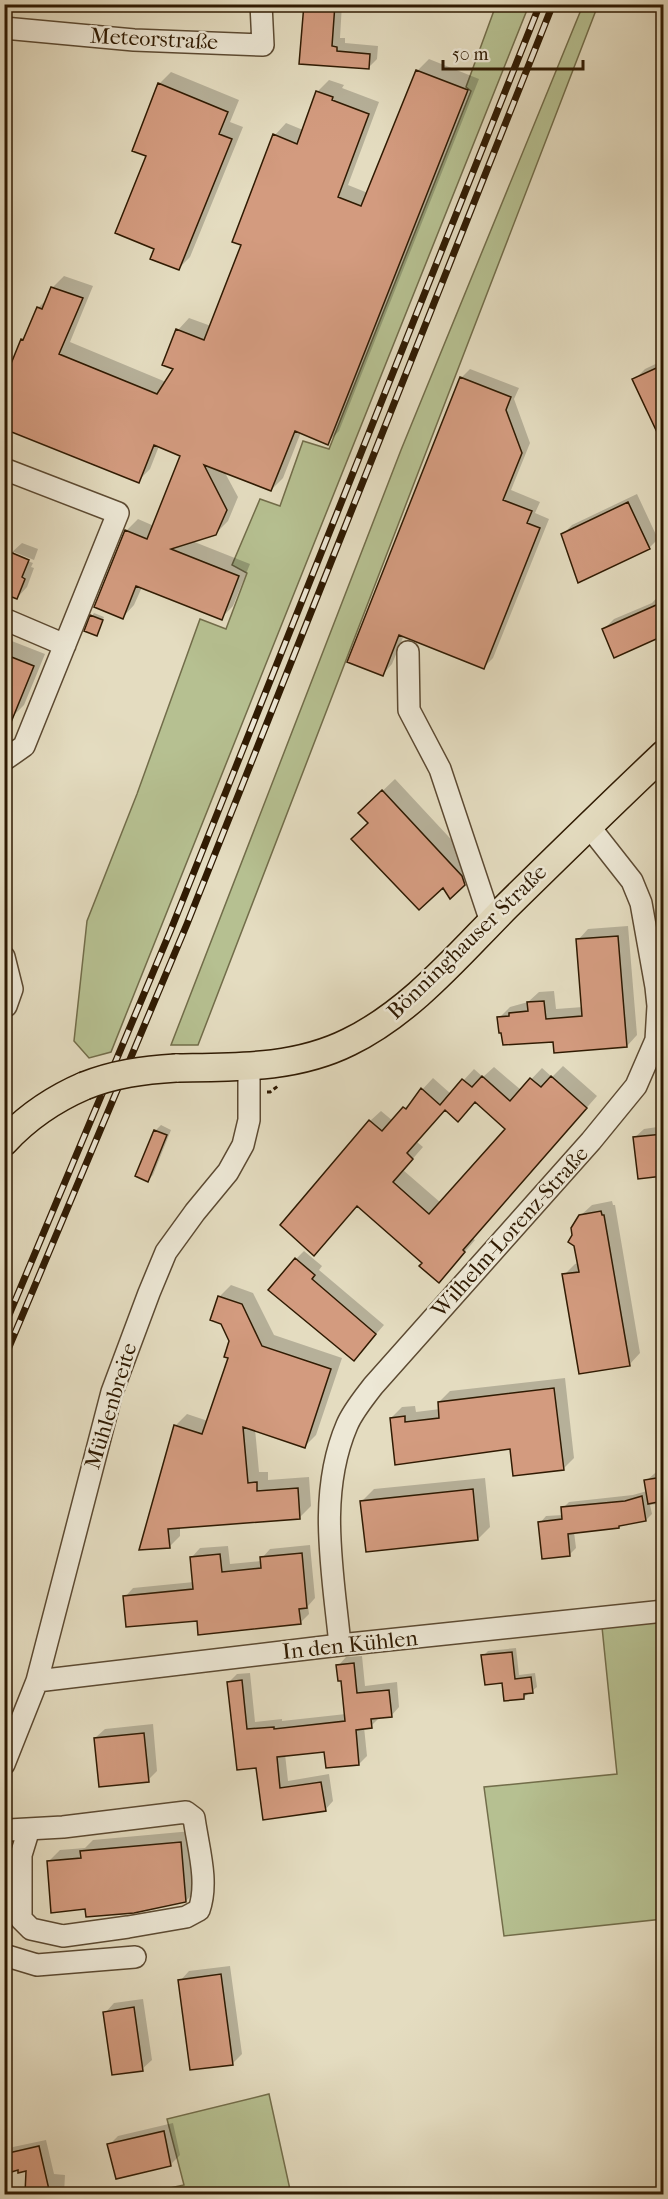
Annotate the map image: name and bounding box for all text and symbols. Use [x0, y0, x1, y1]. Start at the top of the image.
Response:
street label: Meteorstraße [89, 23, 219, 55]
scale bar [443, 33, 582, 71]
text: 50 m [452, 44, 489, 65]
street label: Bönninghauser Straße [382, 859, 552, 1025]
street label: Wilhelm-Lorenz-Straße [426, 1141, 594, 1324]
street label: Mühlenbreite [79, 1340, 143, 1472]
street label: In den Kühlen [281, 1625, 419, 1665]

